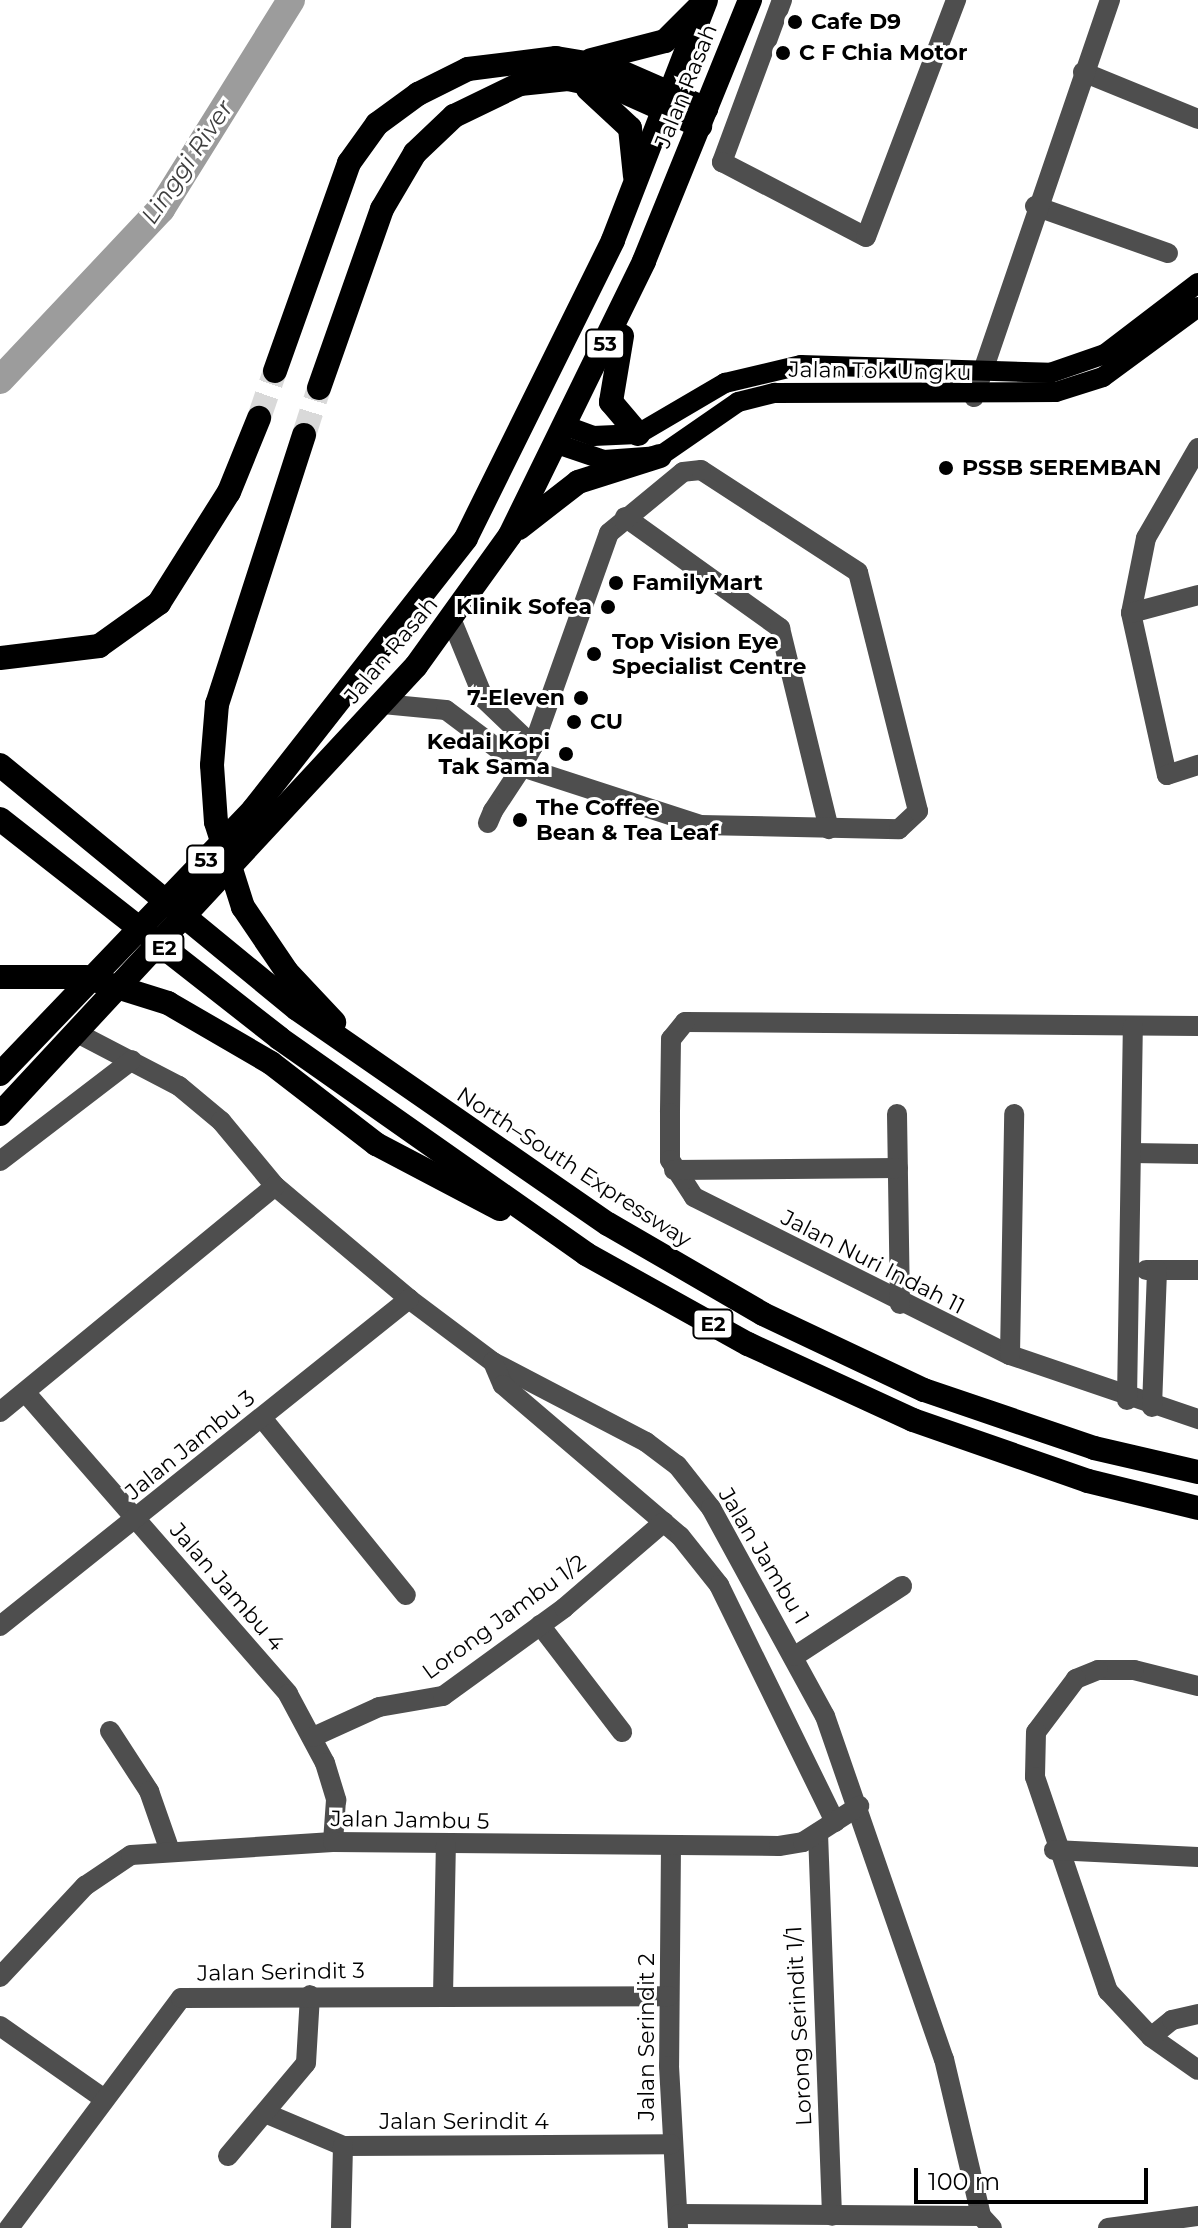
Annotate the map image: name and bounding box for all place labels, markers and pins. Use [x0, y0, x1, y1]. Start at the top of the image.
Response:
place label: Cafe D9 [811, 9, 901, 35]
marker: Cafe D9 [786, 13, 804, 31]
place label: C F Chia Motor [799, 40, 968, 66]
marker: C F Chia Motor [774, 44, 792, 62]
place label: PSSB SEREMBAN [962, 455, 1161, 481]
marker: PSSB SEREMBAN [937, 459, 955, 477]
place label: FamilyMart [632, 570, 763, 596]
marker: FamilyMart [607, 574, 625, 592]
place label: Klinik Sofea [456, 594, 592, 620]
marker: Klinik Sofea [599, 598, 617, 616]
place label: Top Vision Eye Specialist Centre [612, 628, 806, 680]
marker: Top Vision Eye Specialist Centre [583, 643, 605, 665]
place label: 7-Eleven [467, 685, 565, 711]
marker: 7-Eleven [572, 689, 590, 707]
place label: CU [590, 709, 623, 735]
marker: CU [565, 713, 583, 731]
place label: Kedai Kopi Tak Sama [427, 728, 550, 780]
marker: Kedai Kopi Tak Sama [557, 745, 575, 763]
place label: The Coffee Bean & Tea Leaf [536, 794, 718, 846]
marker: The Coffee Bean & Tea Leaf [511, 811, 529, 829]

